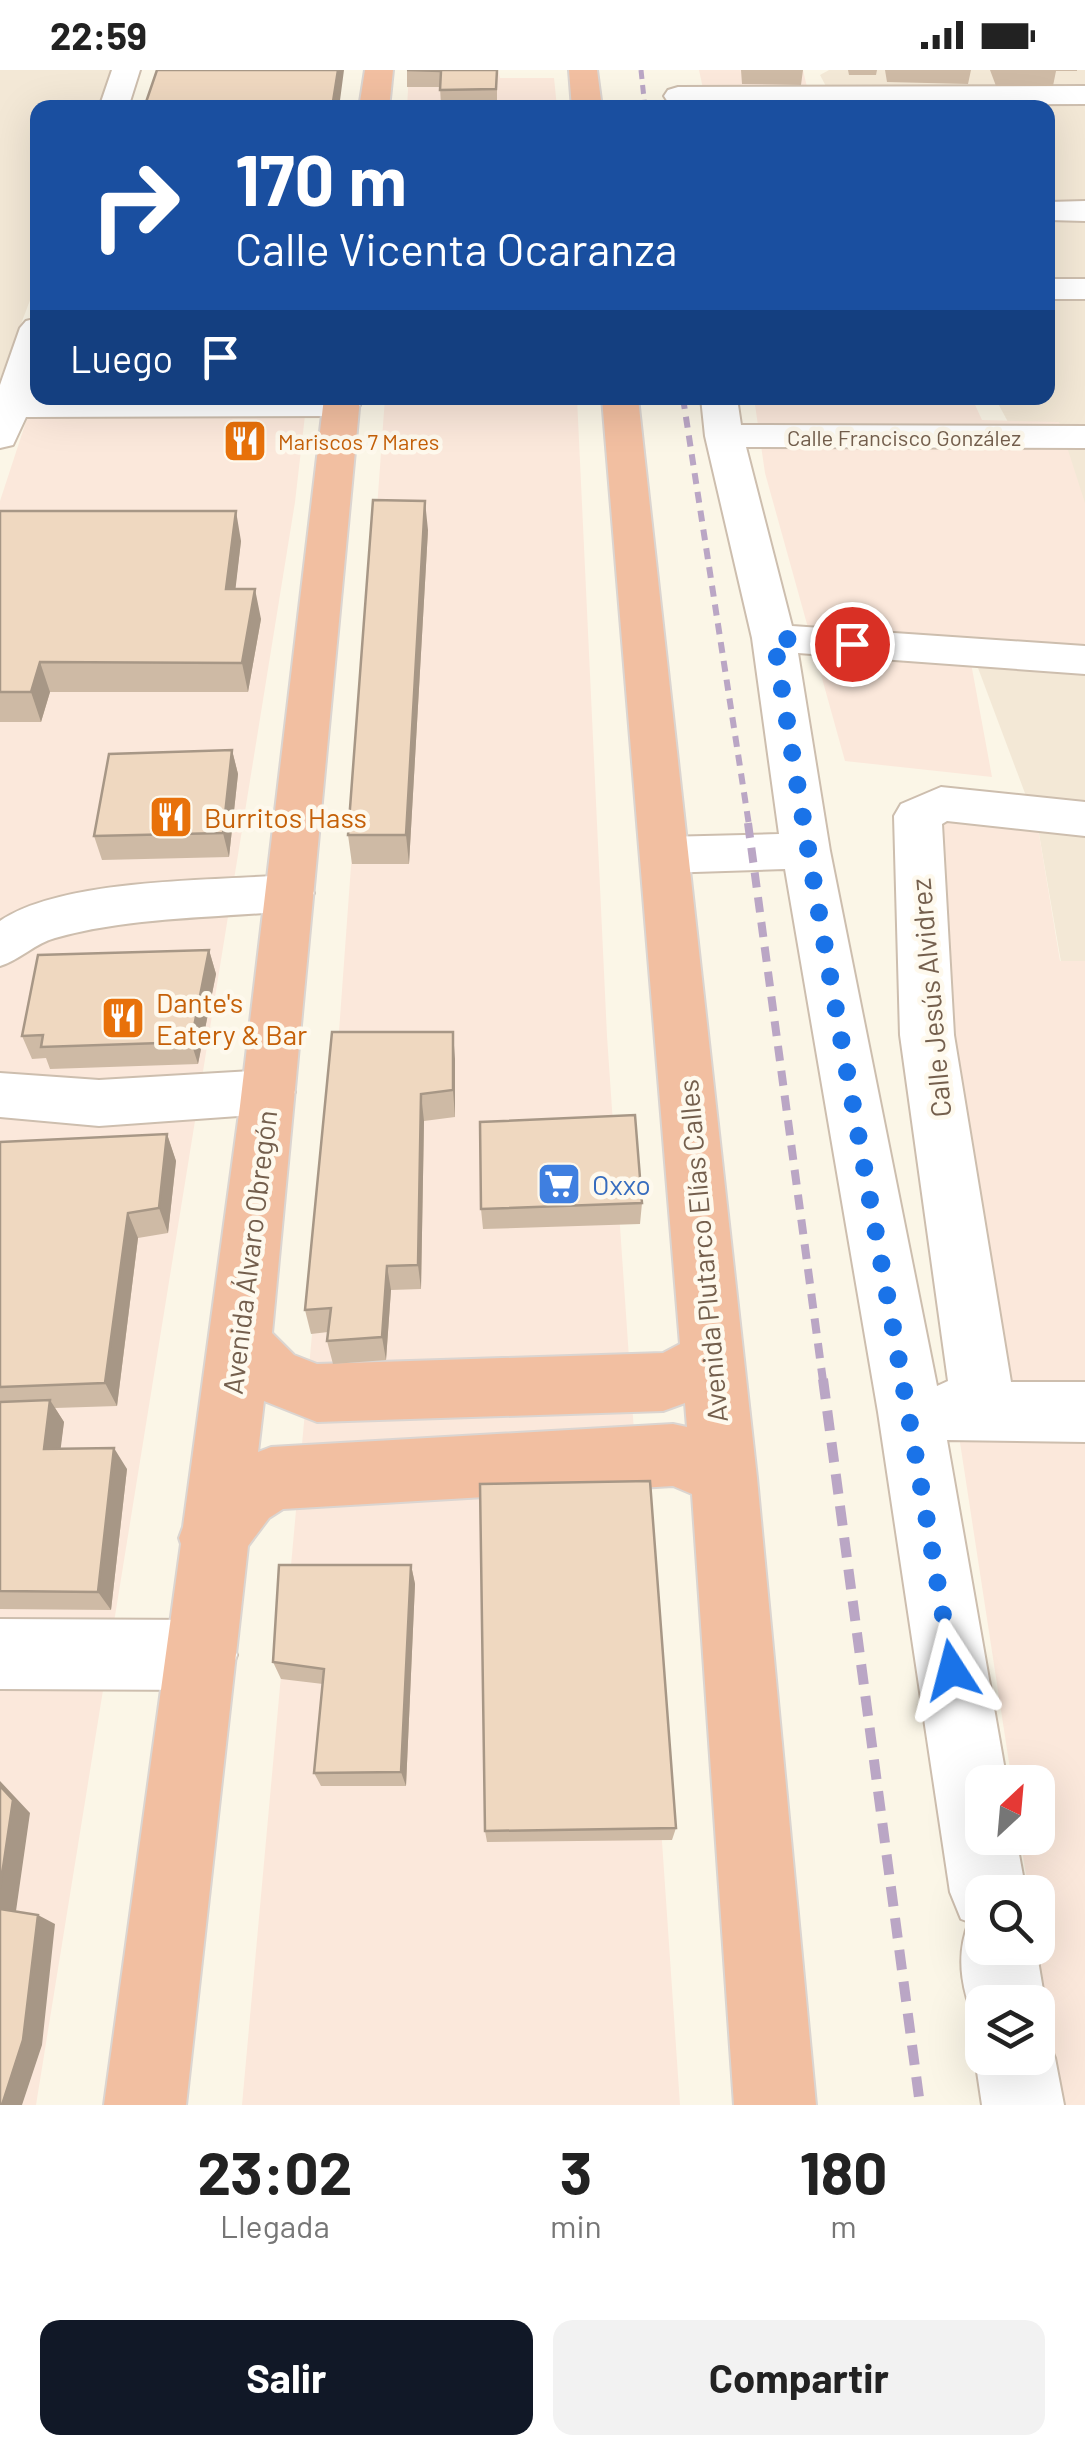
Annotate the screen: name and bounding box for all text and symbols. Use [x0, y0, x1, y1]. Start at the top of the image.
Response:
text: 22:59 [50, 12, 147, 58]
text: 170 m [235, 136, 407, 220]
icon: right [70, 140, 200, 270]
text: Calle Vicenta Ocaranza [235, 221, 677, 275]
icon: arrive [193, 330, 248, 385]
text: Luego [70, 335, 173, 381]
restaurant icon: Mariscos 7 Mares [222, 418, 268, 464]
street label: Calle Francisco González [787, 424, 1021, 450]
place label: Mariscos 7 Mares [278, 428, 439, 454]
pin [810, 602, 895, 687]
icon: arrive [825, 617, 880, 672]
restaurant icon: Burritos Hass [148, 794, 194, 840]
place label: Burritos Hass [204, 800, 367, 834]
street label: Calle Jesús Alvidrez [903, 877, 957, 1119]
place label: Dante's Eatery & Bar [156, 985, 307, 1051]
restaurant icon: Dante's Eatery & Bar [100, 995, 146, 1041]
street label: Avenida Plutarco Elías Calles [670, 1078, 734, 1424]
street label: Avenida Álvaro Obregón [215, 1108, 283, 1396]
supermarket icon: Oxxo [536, 1161, 582, 1207]
place label: Oxxo [592, 1167, 651, 1201]
position arrow [900, 1618, 1004, 1722]
north arrow [965, 1765, 1055, 1855]
map controls [965, 1765, 1055, 2075]
button: search [965, 1875, 1055, 1965]
button: layers [965, 1985, 1055, 2075]
text: 23:02 [198, 2135, 352, 2207]
text: 3 [560, 2135, 592, 2207]
text: 180 [799, 2135, 887, 2207]
text: Llegada [220, 2206, 330, 2244]
text: min [550, 2206, 602, 2244]
text: m [830, 2206, 857, 2244]
button: Salir [40, 2320, 533, 2435]
button: Compartir [553, 2320, 1045, 2435]

